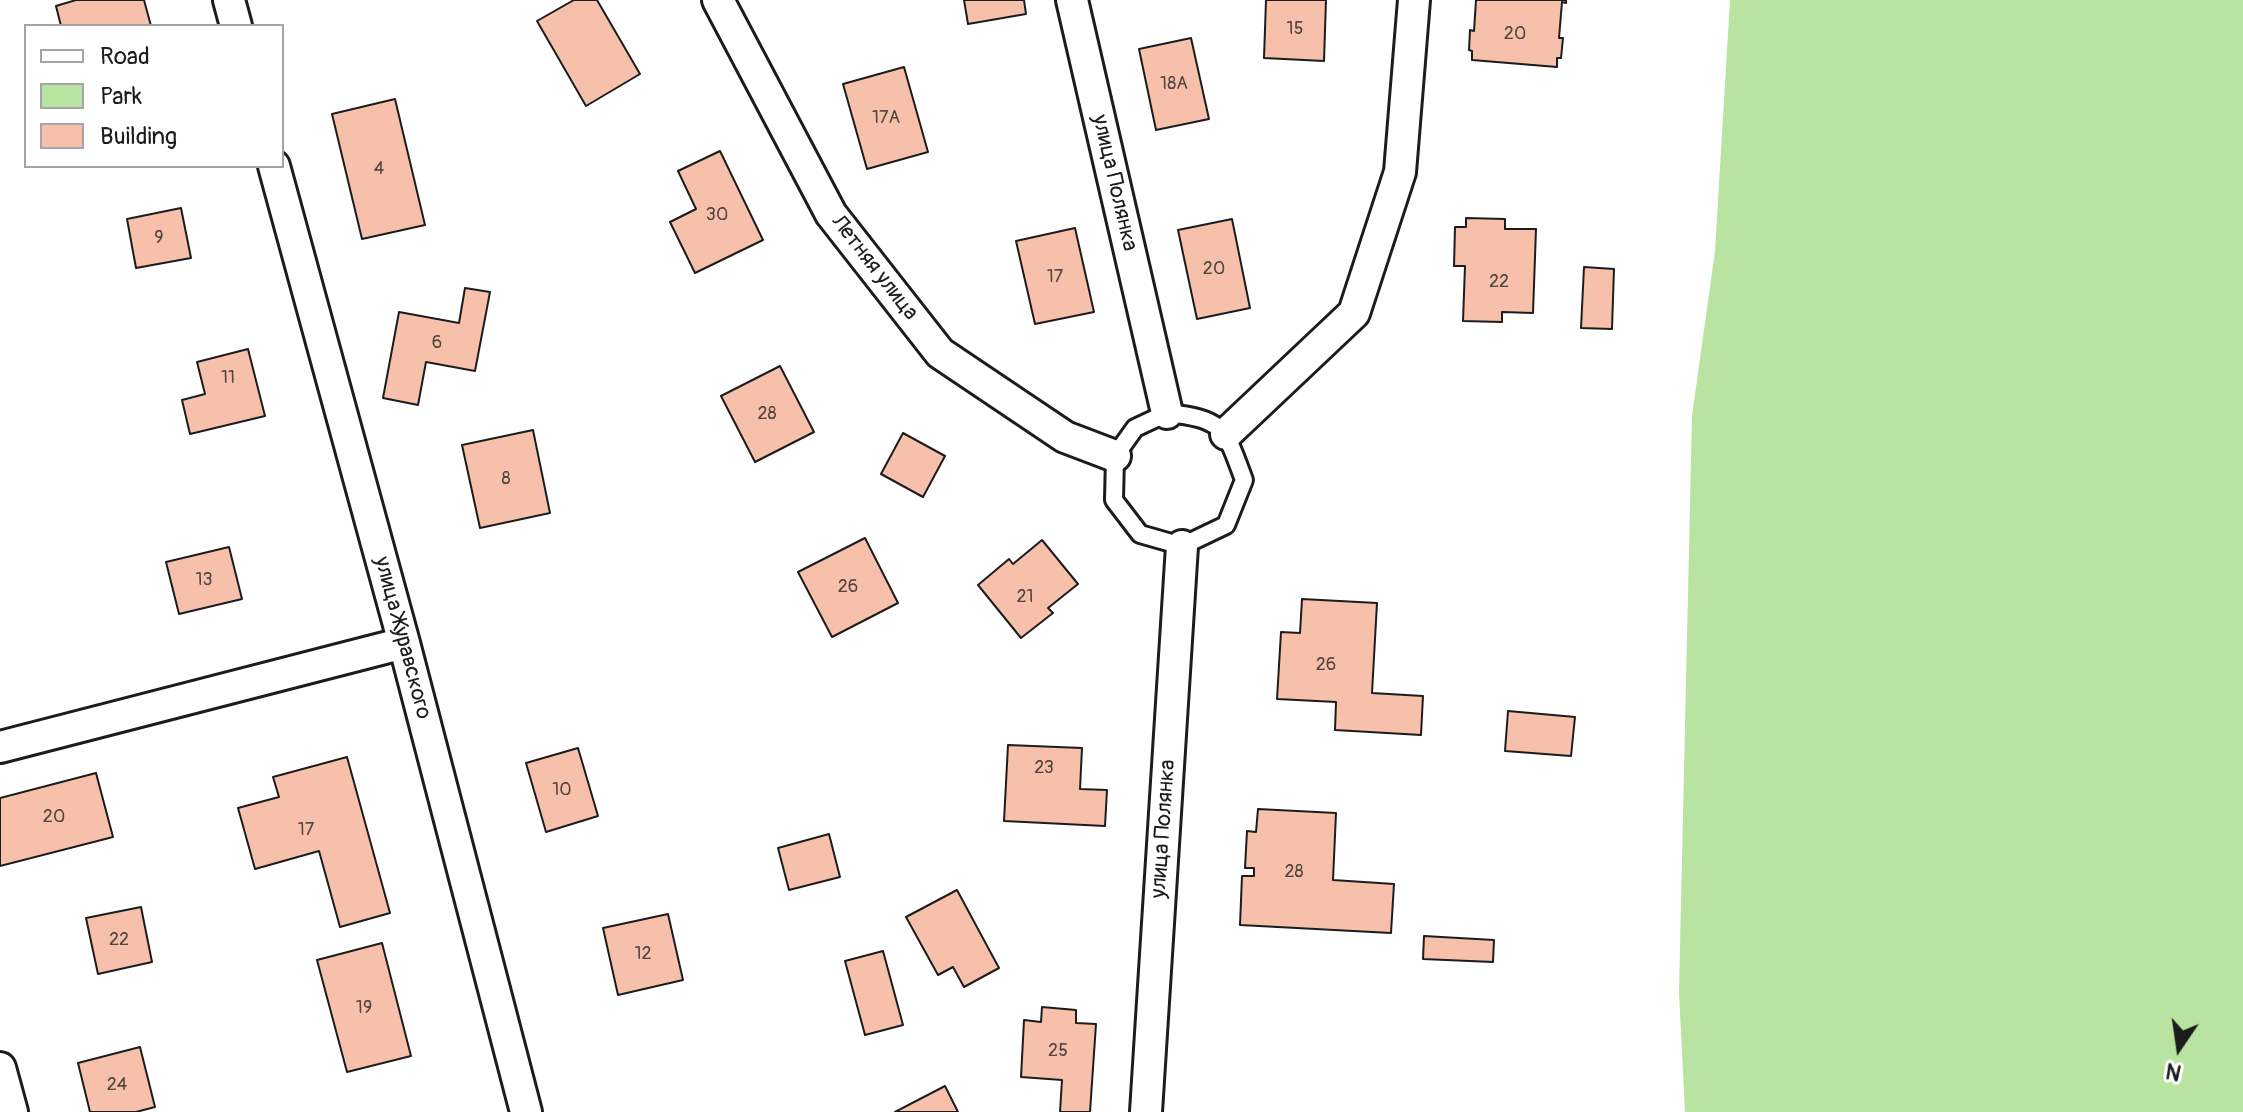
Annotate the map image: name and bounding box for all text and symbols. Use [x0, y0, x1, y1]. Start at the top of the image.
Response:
house number: 15 [1287, 18, 1303, 40]
house number: 20 [1504, 23, 1526, 45]
legend [24, 24, 284, 168]
text: Road [100, 42, 150, 71]
house number: 18А [1160, 73, 1188, 95]
text: Park [100, 82, 142, 111]
house number: 17А [872, 107, 900, 129]
street label: улица Полянка [1085, 112, 1143, 254]
text: Building [100, 122, 177, 151]
house number: 4 [374, 158, 384, 180]
house number: 30 [706, 204, 728, 226]
street label: Летняя улица [825, 210, 923, 326]
house number: 9 [154, 227, 164, 249]
house number: 20 [1203, 258, 1225, 280]
house number: 17 [1047, 266, 1063, 288]
house number: 22 [1489, 271, 1509, 293]
house number: 6 [432, 332, 442, 354]
house number: 11 [221, 367, 235, 389]
house number: 28 [757, 403, 777, 425]
house number: 8 [501, 468, 511, 490]
street label: улица Журавского [368, 554, 436, 722]
house number: 13 [195, 569, 213, 591]
house number: 26 [838, 576, 858, 598]
house number: 21 [1016, 586, 1034, 608]
house number: 26 [1316, 654, 1336, 676]
house number: 23 [1034, 757, 1054, 779]
street label: улица Полянка [1146, 759, 1182, 899]
house number: 10 [552, 779, 572, 801]
house number: 20 [43, 806, 65, 828]
house number: 17 [298, 819, 314, 841]
house number: 28 [1284, 861, 1304, 883]
house number: 22 [109, 929, 129, 951]
house number: 12 [634, 943, 652, 965]
house number: 19 [356, 997, 372, 1019]
north arrow [2139, 1008, 2219, 1088]
house number: 25 [1048, 1040, 1068, 1062]
text: N [2163, 1056, 2184, 1087]
house number: 24 [107, 1074, 127, 1096]

